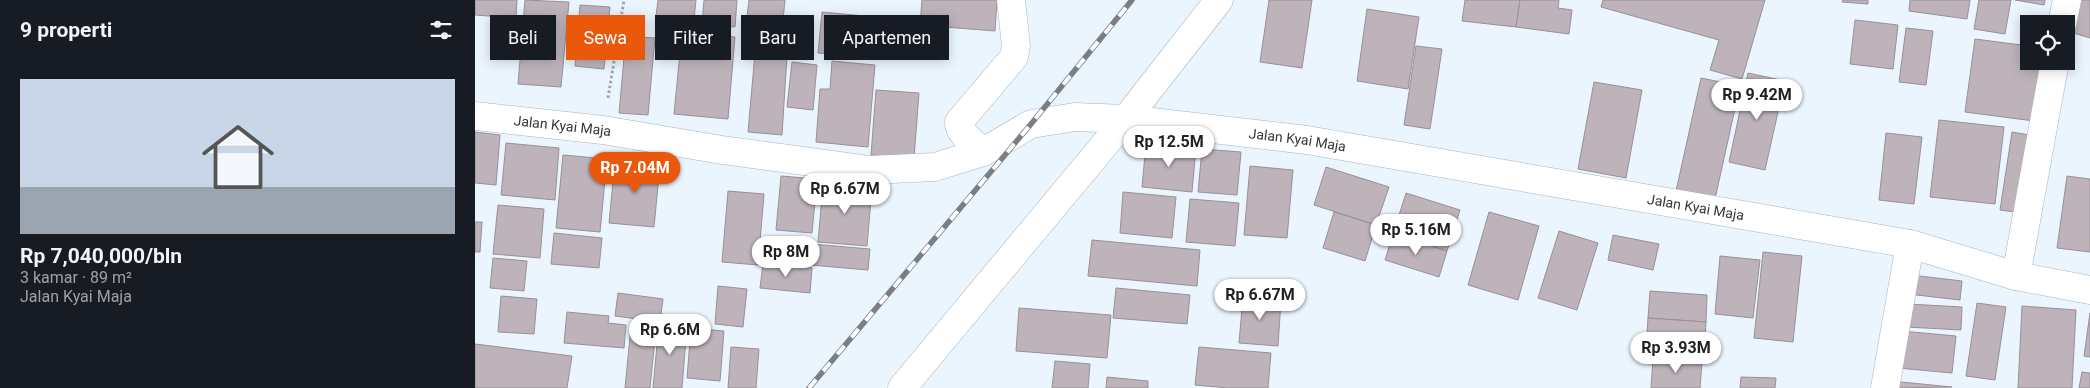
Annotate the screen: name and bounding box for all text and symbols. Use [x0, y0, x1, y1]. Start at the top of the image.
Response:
chip: Beli [490, 15, 556, 60]
chip: Sewa [566, 15, 645, 60]
chip: Filter [655, 15, 731, 60]
chip: Baru [741, 15, 814, 60]
chip: Apartemen [824, 15, 949, 60]
map controls [2020, 15, 2075, 70]
button: locate [2020, 15, 2075, 70]
icon: filters [427, 16, 455, 44]
text: 9 properti [20, 18, 112, 42]
pin: Rp 9.42M [1705, 78, 1809, 121]
text: Rp 9.42M [1722, 85, 1792, 104]
icon: home [193, 112, 283, 202]
street label: Jalan Kyai Maja [513, 112, 612, 139]
street label: Jalan Kyai Maja [1248, 125, 1347, 155]
pin: Rp 12.5M [1117, 126, 1221, 168]
text: Rp 12.5M [1134, 132, 1204, 151]
pin: Rp 7.04M [583, 152, 687, 194]
text: Rp 7.04M [600, 158, 670, 177]
pin: Rp 6.67M [793, 172, 897, 215]
text: Rp 6.67M [810, 179, 880, 198]
street label: Jalan Kyai Maja [1646, 191, 1745, 223]
pin: Rp 5.16M [1364, 214, 1468, 256]
text: Rp 5.16M [1381, 220, 1451, 239]
pin: Rp 8M [751, 236, 821, 278]
text: Rp 8M [763, 242, 809, 261]
text: Rp 7,040,000/bln [20, 244, 182, 268]
text: 3 kamar · 89 m² [20, 268, 132, 287]
pin: Rp 6.67M [1208, 278, 1312, 321]
text: Rp 6.67M [1225, 285, 1295, 304]
text: Jalan Kyai Maja [20, 287, 132, 306]
pin: Rp 6.6M [624, 314, 716, 356]
text: Rp 6.6M [640, 320, 700, 339]
pin: Rp 3.93M [1624, 332, 1728, 374]
text: Rp 3.93M [1641, 338, 1711, 357]

